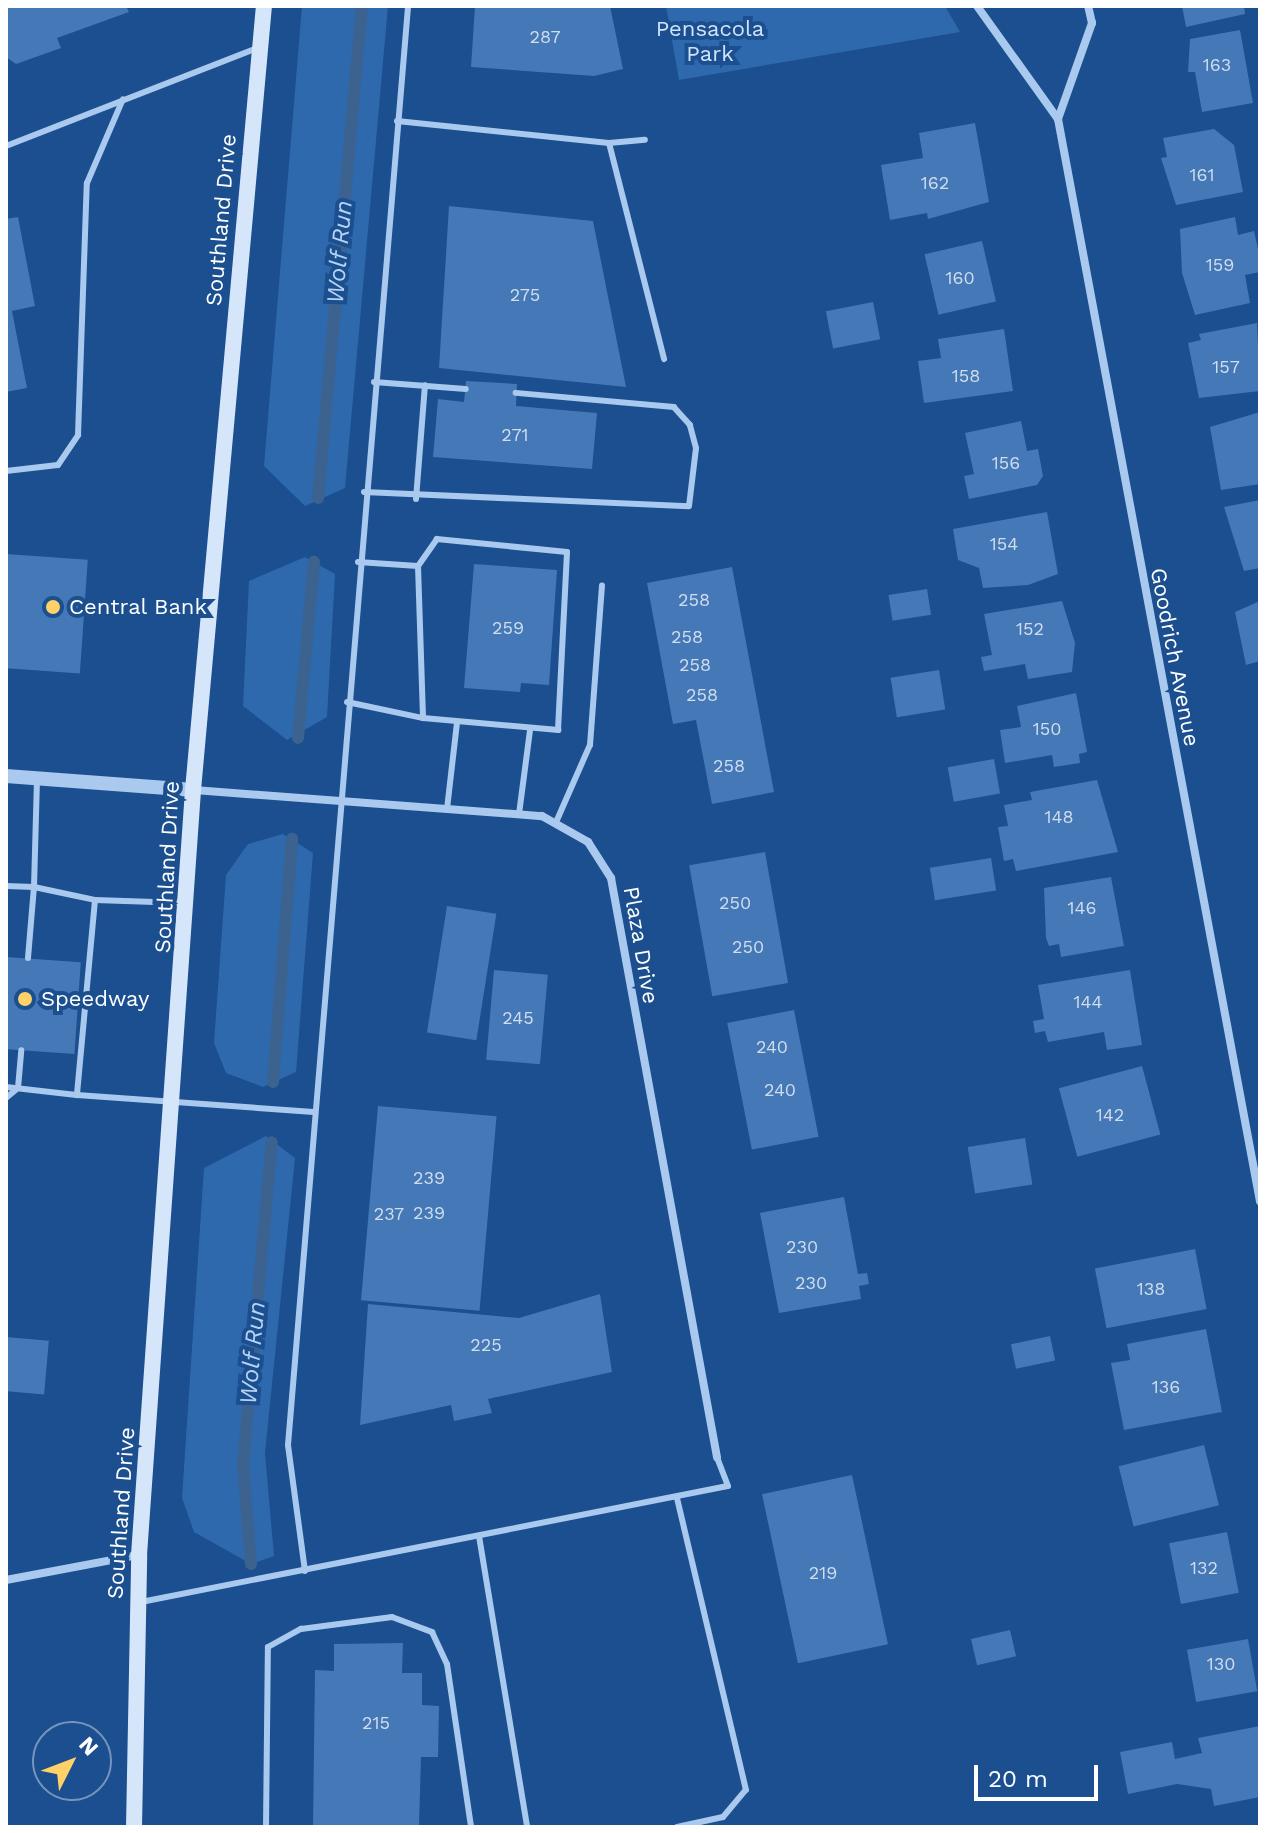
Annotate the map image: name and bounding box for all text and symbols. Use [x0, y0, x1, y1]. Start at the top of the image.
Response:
park label: Pensacola Park [656, 15, 764, 66]
house number: 287 [530, 26, 560, 48]
house number: 163 [1203, 54, 1231, 76]
street label: Southland Drive [200, 133, 242, 307]
house number: 161 [1190, 164, 1214, 186]
house number: 162 [921, 172, 949, 194]
water label: Wolf Run [321, 199, 359, 305]
house number: 159 [1206, 254, 1234, 276]
house number: 160 [945, 267, 975, 289]
house number: 275 [510, 284, 540, 306]
house number: 157 [1212, 356, 1240, 378]
house number: 158 [952, 365, 980, 387]
house number: 271 [501, 424, 529, 446]
house number: 156 [992, 452, 1020, 474]
house number: 154 [990, 533, 1018, 555]
street label: Goodrich Avenue [1145, 565, 1205, 749]
house number: 258 [678, 589, 710, 611]
place label: Central Bank [69, 594, 208, 620]
marker: Central Bank [44, 598, 62, 616]
house number: 259 [492, 617, 524, 639]
house number: 152 [1016, 618, 1044, 640]
house number: 258 [671, 626, 703, 648]
house number: 258 [679, 654, 711, 676]
house number: 258 [686, 684, 718, 706]
house number: 150 [1033, 718, 1061, 740]
house number: 258 [713, 755, 745, 777]
street label: Southland Drive [149, 780, 185, 954]
house number: 148 [1044, 806, 1074, 828]
street label: Plaza Drive [618, 884, 664, 1006]
house number: 250 [719, 892, 751, 914]
house number: 146 [1068, 897, 1096, 919]
house number: 250 [732, 936, 764, 958]
place label: Speedway [41, 986, 149, 1012]
marker: Speedway [16, 990, 34, 1008]
house number: 144 [1073, 991, 1103, 1013]
house number: 245 [502, 1007, 534, 1029]
house number: 240 [756, 1036, 788, 1058]
house number: 240 [764, 1079, 796, 1101]
house number: 142 [1096, 1104, 1124, 1126]
house number: 239 [413, 1167, 445, 1189]
house number: 239 [413, 1202, 445, 1224]
house number: 237 [374, 1203, 404, 1225]
house number: 230 [786, 1236, 818, 1258]
house number: 230 [795, 1272, 827, 1294]
house number: 138 [1137, 1278, 1165, 1300]
water label: Wolf Run [234, 1300, 272, 1406]
house number: 225 [470, 1334, 502, 1356]
house number: 136 [1152, 1376, 1180, 1398]
street label: Southland Drive [102, 1426, 140, 1600]
house number: 132 [1190, 1557, 1218, 1579]
house number: 219 [809, 1562, 837, 1584]
house number: 130 [1207, 1653, 1235, 1675]
house number: 215 [362, 1712, 390, 1734]
north arrow [32, 1721, 112, 1801]
text: N [74, 1732, 103, 1760]
scale bar [978, 1749, 1102, 1799]
text: 20 m [988, 1765, 1048, 1793]

